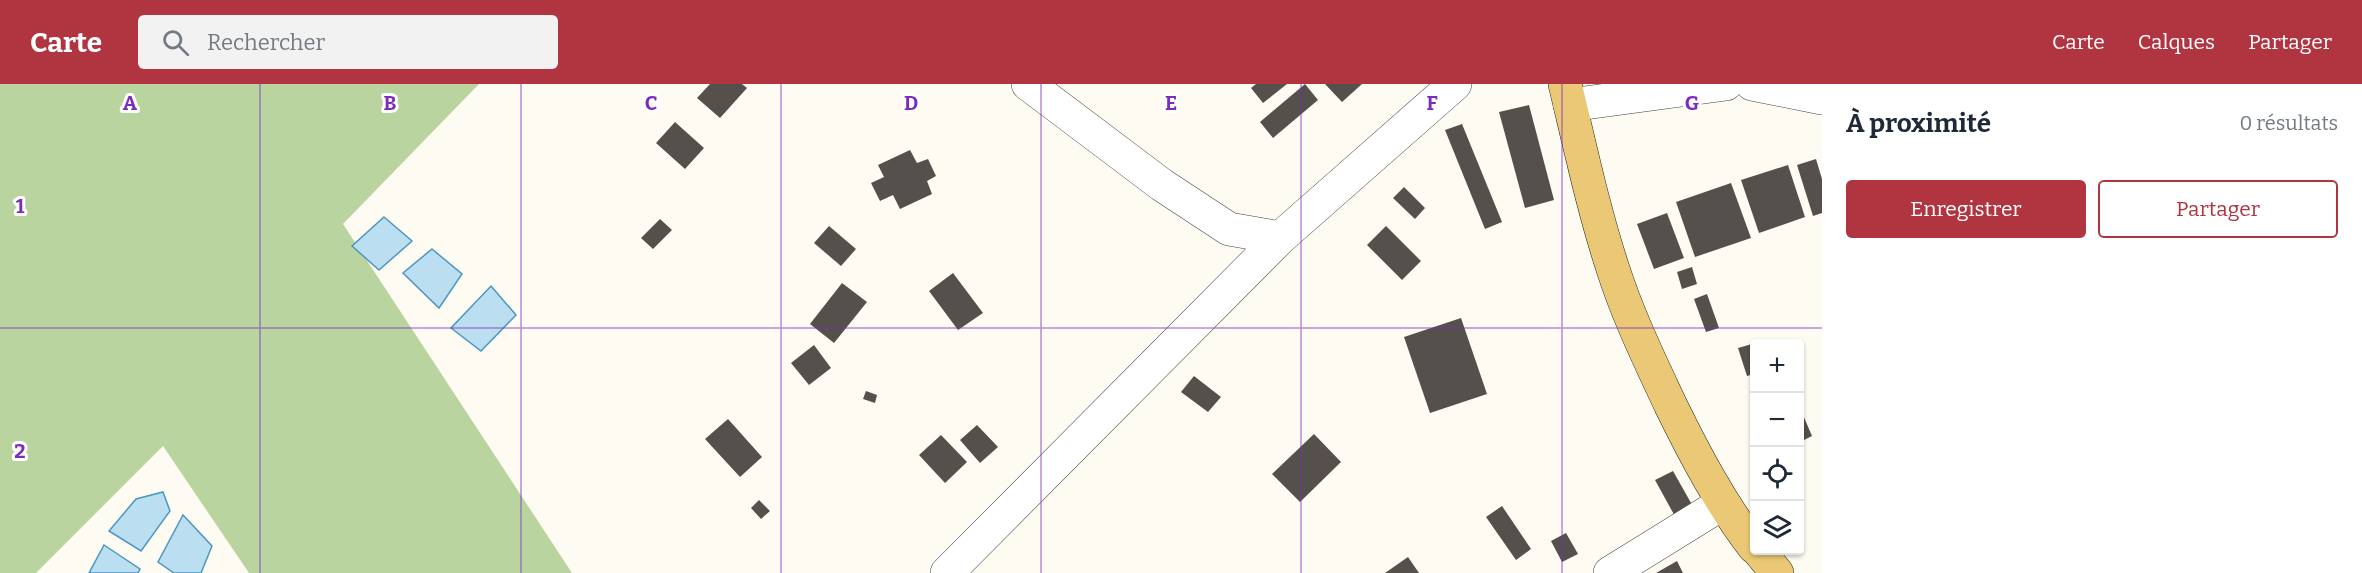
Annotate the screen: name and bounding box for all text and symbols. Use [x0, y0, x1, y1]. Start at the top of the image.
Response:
search box [138, 15, 558, 69]
text: Carte [30, 26, 102, 59]
icon: search [159, 26, 192, 59]
text: Rechercher [207, 29, 325, 56]
text: Carte [2052, 29, 2105, 55]
text: Calques [2138, 29, 2215, 55]
text: Partager [2248, 29, 2332, 55]
text: A [123, 91, 138, 115]
text: B [384, 91, 397, 115]
text: C [645, 91, 657, 115]
text: D [904, 91, 918, 115]
text: E [1165, 91, 1177, 115]
text: F [1426, 91, 1438, 115]
text: G [1685, 91, 1699, 115]
text: À proximité [1846, 108, 1991, 139]
text: 0 résultats [2240, 111, 2338, 135]
button: Enregistrer [1846, 180, 2086, 238]
button: Partager [2098, 180, 2338, 238]
text: 1 [16, 194, 25, 218]
map controls [1750, 339, 1804, 555]
button: + [1750, 339, 1804, 393]
button: − [1750, 393, 1804, 447]
text: 2 [14, 439, 26, 463]
button: locate [1750, 447, 1804, 501]
button: layers [1750, 501, 1804, 555]

